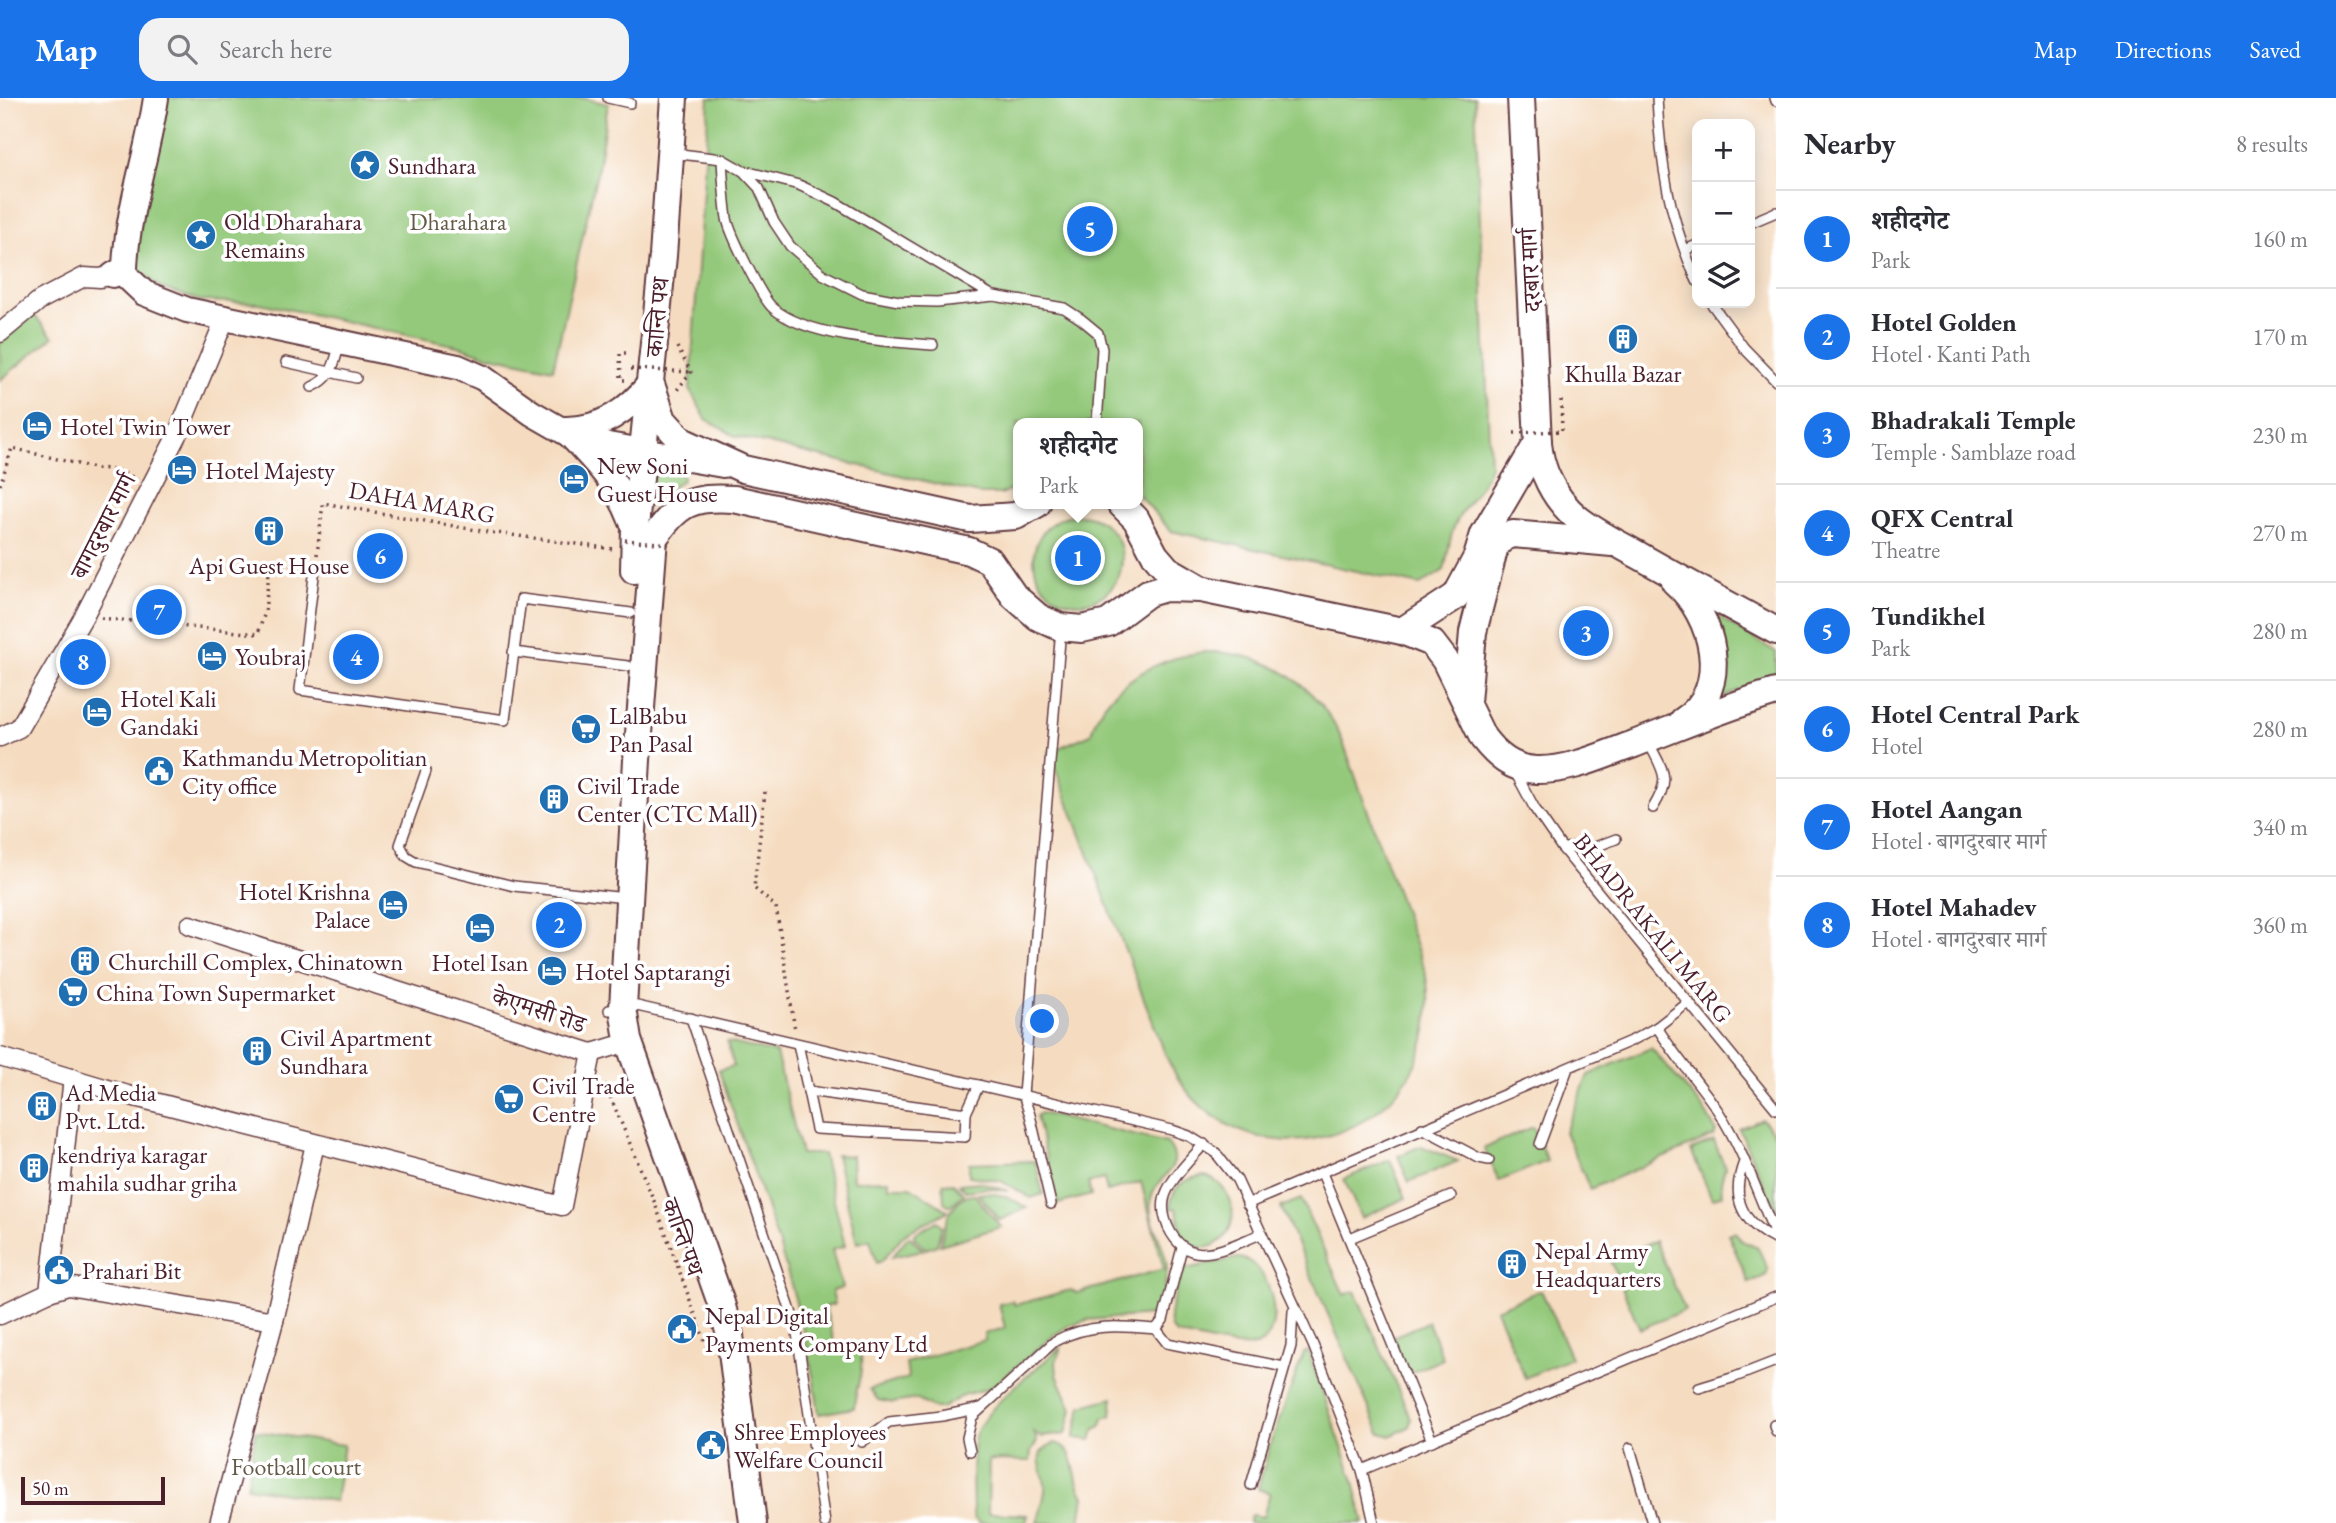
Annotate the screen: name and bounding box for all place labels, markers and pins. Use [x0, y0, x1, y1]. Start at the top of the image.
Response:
place icon: Sundhara [348, 148, 382, 182]
place label: Sundhara [388, 150, 477, 181]
pin: 5 [1067, 203, 1113, 255]
place label: Old Dharahara Remains [224, 206, 363, 265]
place icon: Old Dharahara Remains [184, 218, 218, 252]
building icon: Khulla Bazar [1606, 322, 1640, 356]
place label: Khulla Bazar [1564, 358, 1682, 389]
hotel icon: Hotel Twin Tower [20, 409, 54, 443]
place label: Hotel Twin Tower [60, 411, 231, 442]
place label: New Soni Guest House [597, 450, 718, 509]
hotel icon: Hotel Majesty [165, 453, 199, 487]
place label: Hotel Majesty [205, 455, 335, 486]
hotel icon: New Soni Guest House [557, 462, 591, 496]
building icon: Api Guest House [252, 514, 286, 548]
pin: 6 [357, 530, 403, 582]
pin: 1 [1055, 532, 1101, 584]
place label: Api Guest House [188, 550, 349, 581]
pin: 7 [136, 586, 182, 638]
pin: 3 [1563, 607, 1609, 659]
pin: 4 [333, 631, 379, 683]
pin: 8 [60, 636, 106, 688]
hotel icon: Youbraj [195, 639, 229, 673]
place label: Youbraj [235, 641, 306, 672]
place label: Hotel Kali Gandaki [120, 683, 216, 742]
hotel icon: Hotel Kali Gandaki [80, 695, 114, 729]
place label: LalBabu Pan Pasal [609, 700, 693, 759]
supermarket icon: LalBabu Pan Pasal [569, 712, 603, 746]
place label: Kathmandu Metropolitian City office [182, 742, 428, 801]
public building icon: Kathmandu Metropolitian City office [142, 754, 176, 788]
place label: Civil Trade Center (CTC Mall) [577, 770, 758, 829]
building icon: Civil Trade Center (CTC Mall) [537, 782, 571, 816]
place label: Hotel Krishna Palace [239, 876, 370, 935]
hotel icon: Hotel Krishna Palace [376, 888, 410, 922]
pin: 2 [536, 899, 582, 951]
hotel icon: Hotel Isan [463, 911, 497, 945]
building icon: Churchill Complex, Chinatown [68, 944, 102, 978]
place label: Churchill Complex, Chinatown [108, 946, 404, 977]
place label: Hotel Isan [432, 947, 529, 978]
hotel icon: Hotel Saptarangi [535, 954, 569, 988]
place label: Hotel Saptarangi [575, 956, 731, 987]
supermarket icon: China Town Supermarket [56, 975, 90, 1009]
place label: China Town Supermarket [96, 977, 336, 1008]
place label: Civil Apartment Sundhara [280, 1022, 432, 1081]
building icon: Civil Apartment Sundhara [240, 1034, 274, 1068]
place label: Civil Trade Centre [532, 1070, 635, 1129]
place label: Ad Media Pvt. Ltd. [64, 1077, 157, 1136]
supermarket icon: Civil Trade Centre [492, 1082, 526, 1116]
building icon: Ad Media Pvt. Ltd. [25, 1089, 59, 1123]
place label: kendriya karagar mahila sudhar griha [57, 1139, 238, 1198]
building icon: kendriya karagar mahila sudhar griha [17, 1151, 51, 1185]
place label: Nepal Army Headquarters [1535, 1235, 1661, 1294]
building icon: Nepal Army Headquarters [1495, 1247, 1529, 1281]
public building icon: Prahari Bit [42, 1253, 76, 1287]
place label: Prahari Bit [82, 1255, 181, 1286]
place label: Nepal Digital Payments Company Ltd [705, 1300, 928, 1359]
public building icon: Nepal Digital Payments Company Ltd [665, 1312, 699, 1346]
place label: Shree Employees Welfare Council [734, 1416, 886, 1475]
public building icon: Shree Employees Welfare Council [694, 1428, 728, 1462]

